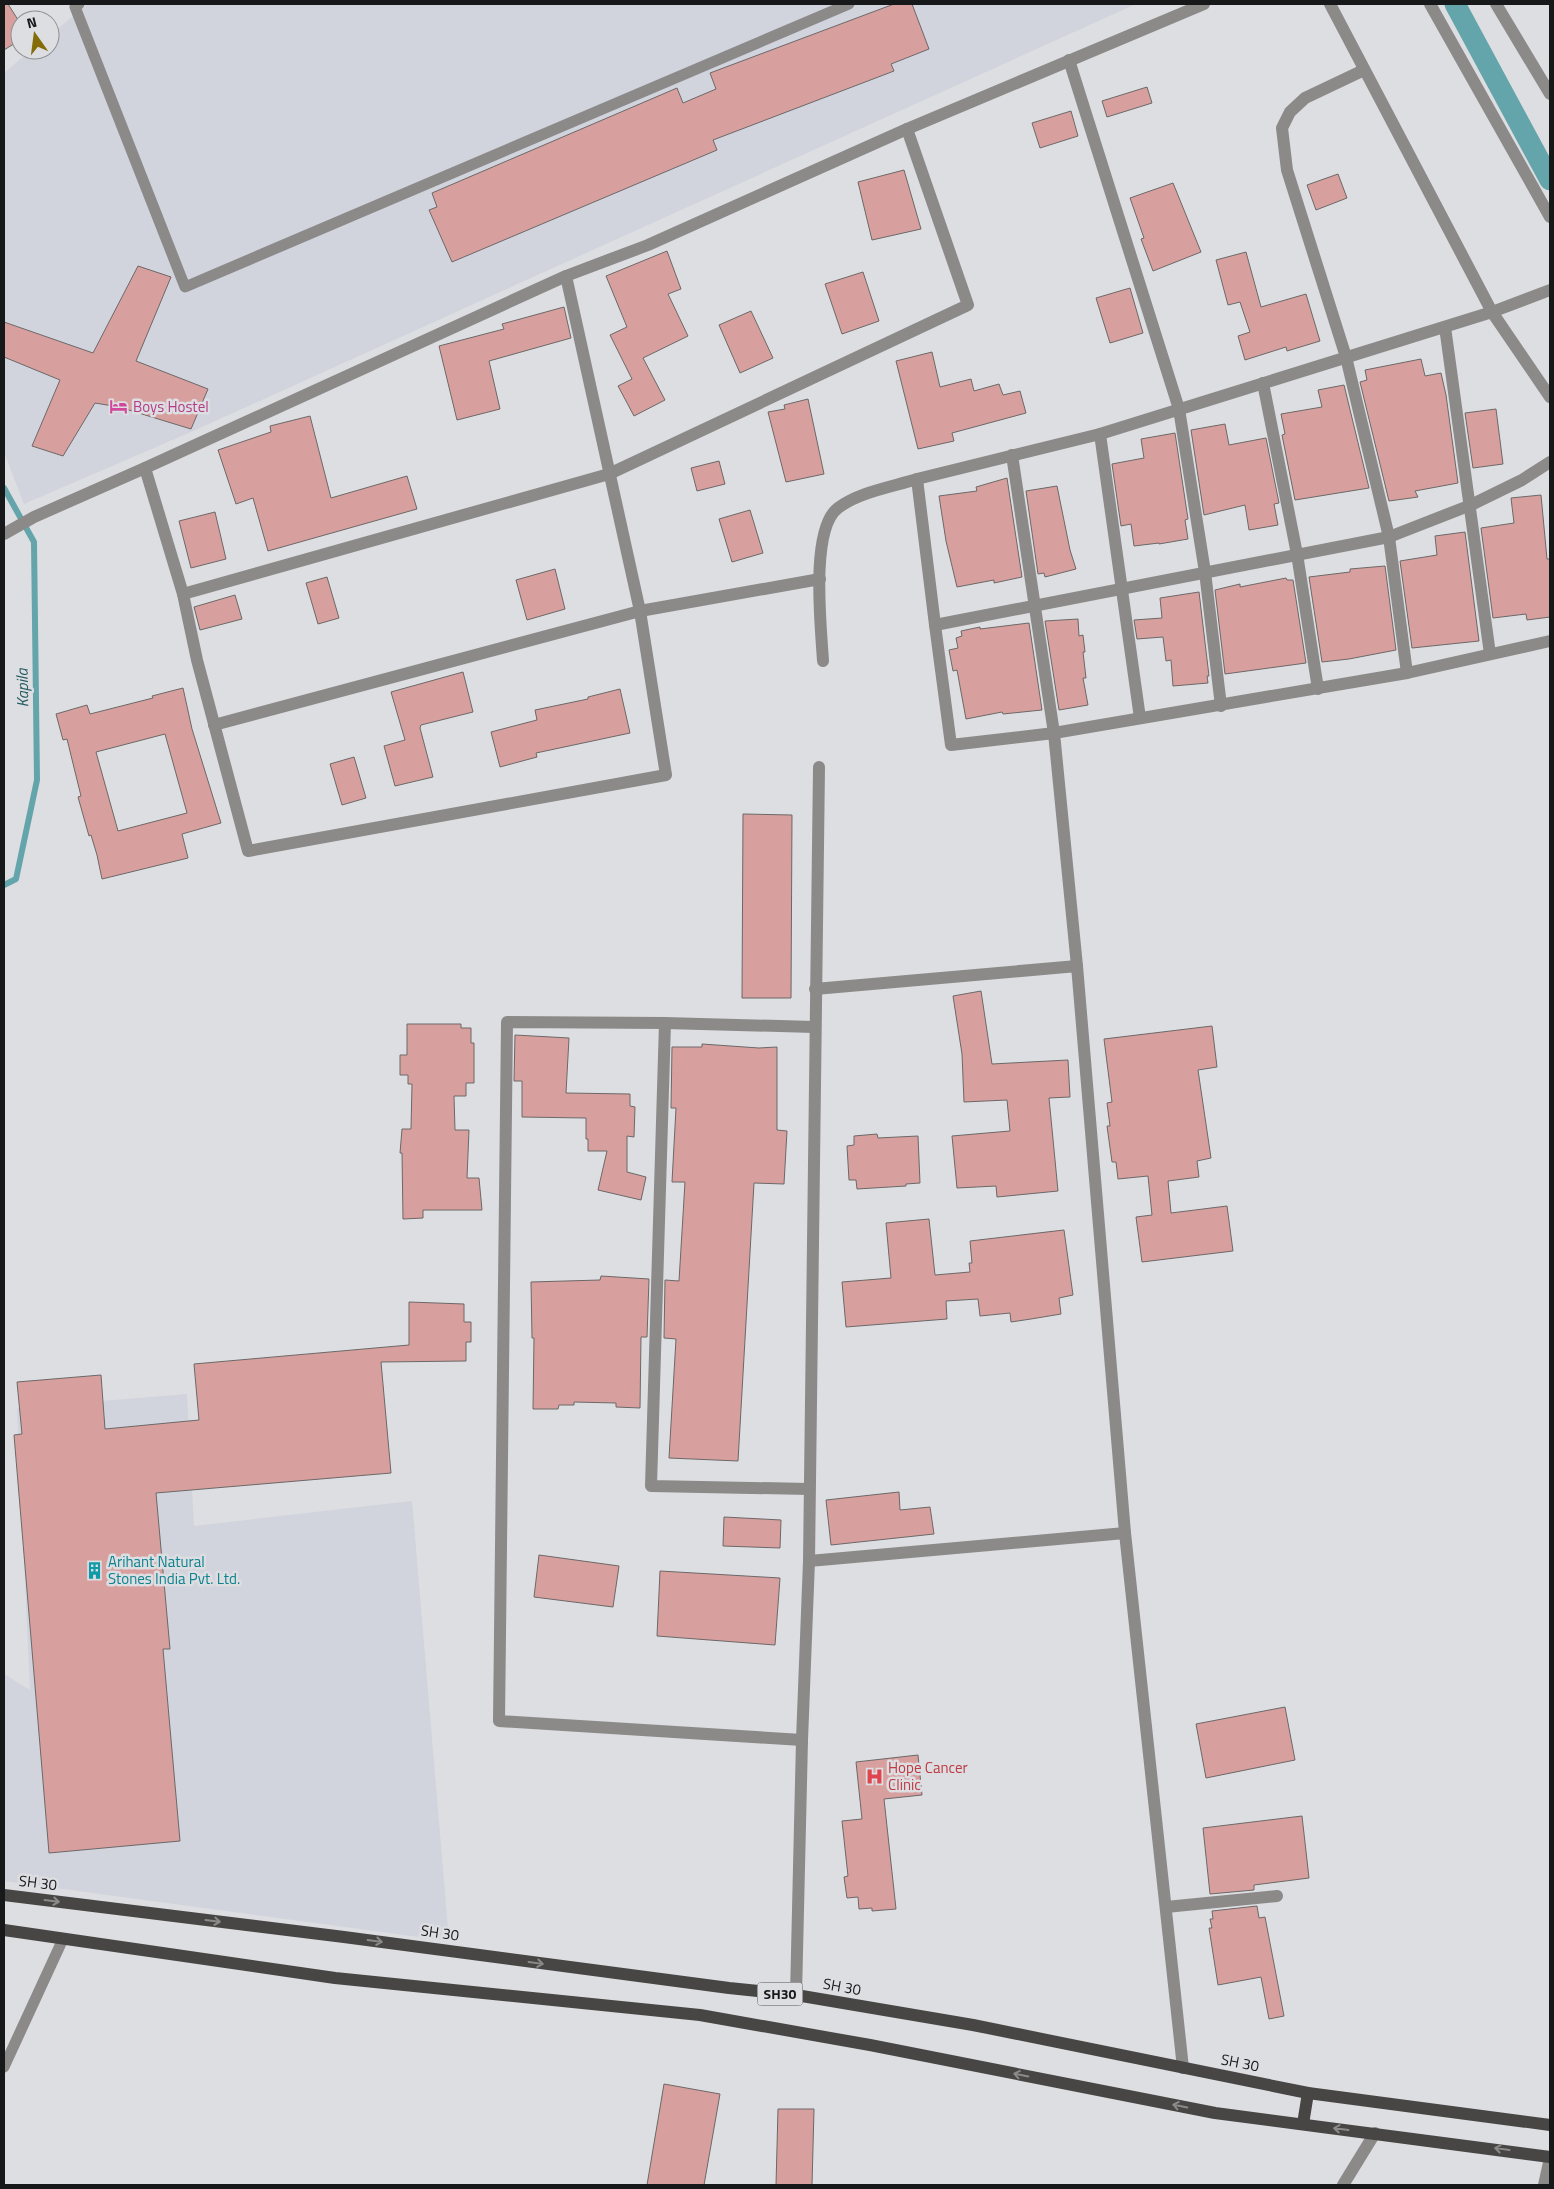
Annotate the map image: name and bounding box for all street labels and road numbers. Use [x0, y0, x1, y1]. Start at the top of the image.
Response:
street label: SH 30 [18, 1869, 58, 1896]
street label: SH 30 [419, 1918, 461, 1947]
street label: SH 30 [821, 1972, 863, 2001]
road number: SH30 [758, 1982, 802, 2006]
street label: SH 30 [1219, 2048, 1261, 2077]

